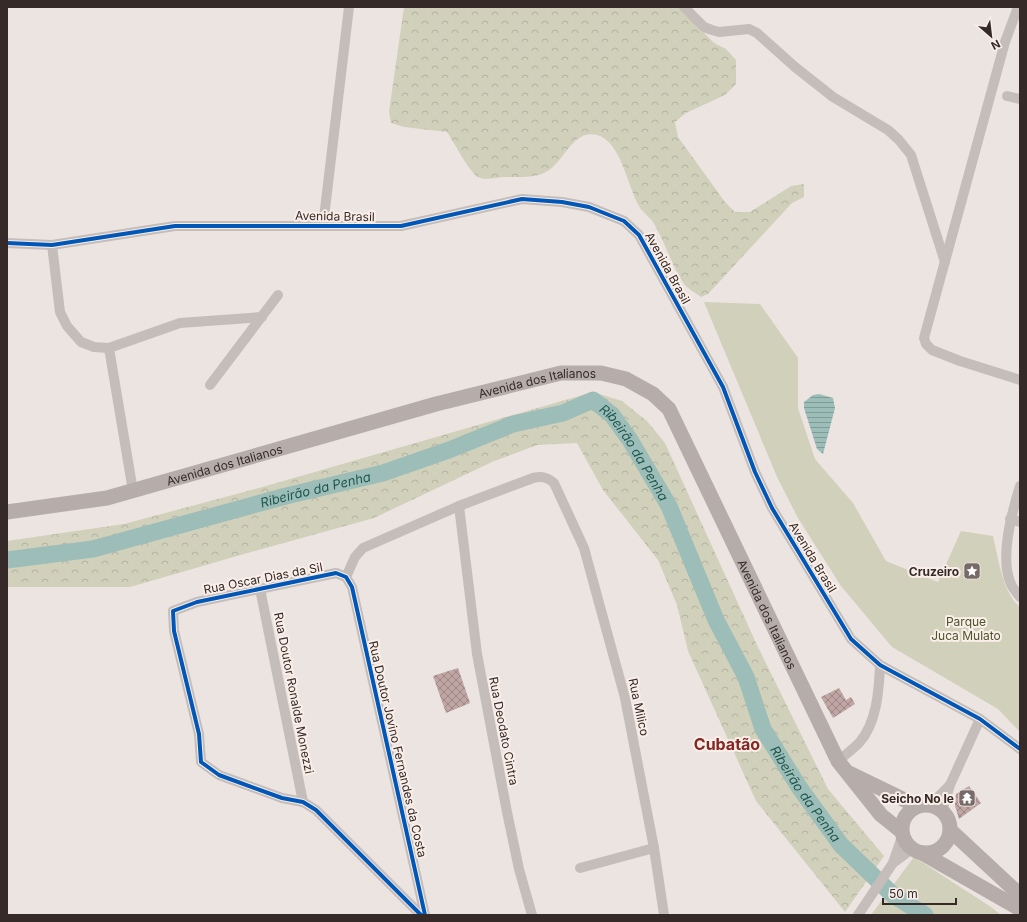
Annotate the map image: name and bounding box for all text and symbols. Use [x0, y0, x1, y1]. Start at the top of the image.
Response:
north arrow [971, 16, 1011, 56]
text: N [989, 37, 1003, 53]
street label: Avenida Brasil [295, 208, 375, 224]
street label: Avenida Brasil [642, 230, 694, 306]
street label: Avenida dos Italianos [477, 365, 596, 401]
water label: Ribeirão da Penha [597, 401, 672, 504]
street label: Avenida dos Italianos [165, 441, 284, 488]
water label: Ribeirão da Penha [258, 468, 372, 511]
street label: Avenida Brasil [786, 519, 840, 595]
street label: Avenida dos Italianos [735, 557, 800, 672]
street label: Rua Oscar Dias da Sil [202, 559, 324, 597]
place icon: Cruzeiro [962, 561, 982, 581]
place label: Cruzeiro [909, 564, 959, 579]
street label: Rua Doutor Ronalde Monezzi [271, 611, 317, 775]
park label: Parque Juca Mulato [931, 614, 1001, 643]
street label: Rua Doutor Jovino Fernandes da Costa [366, 639, 430, 859]
street label: Rua Deodato Cintra [486, 675, 522, 787]
street label: Rua Milico [626, 677, 652, 737]
district label: Cubatão [694, 734, 760, 754]
water label: Ribeirão da Penha [767, 743, 844, 845]
temple icon: Seicho No Ie [957, 788, 977, 808]
place label: Seicho No Ie [881, 791, 954, 806]
scale bar [883, 880, 956, 906]
text: 50 m [889, 886, 918, 901]

